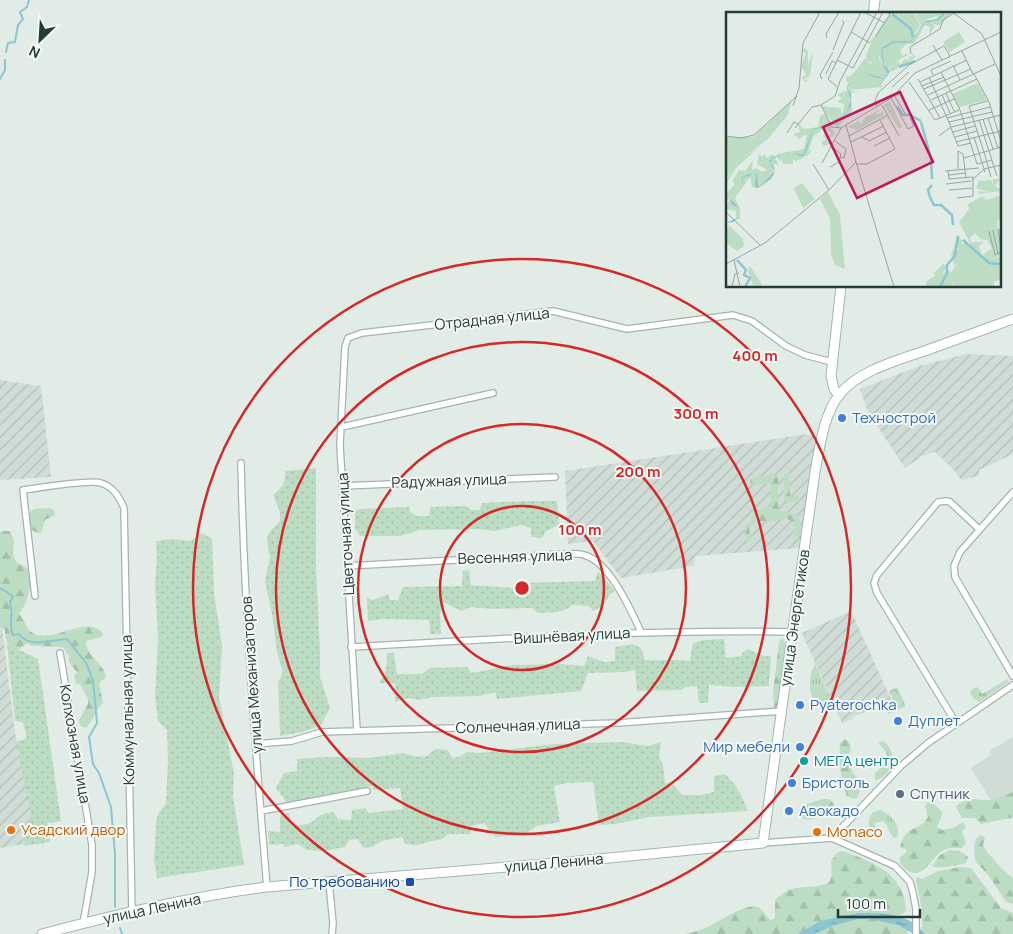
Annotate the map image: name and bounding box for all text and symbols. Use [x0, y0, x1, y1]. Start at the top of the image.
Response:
inset map [726, 12, 1000, 288]
north arrow [15, 15, 65, 65]
text: N [26, 41, 43, 63]
street label: Отрадная улица [433, 302, 550, 335]
text: 400 m [732, 345, 778, 366]
text: 300 m [674, 403, 718, 424]
place label: Технострой [852, 407, 936, 428]
marker: Технострой [836, 412, 848, 424]
text: 200 m [615, 461, 661, 482]
street label: Радужная улица [391, 468, 507, 493]
street label: Цветочная улица [332, 472, 359, 596]
text: 100 m [559, 519, 601, 540]
street label: Весенняя улица [457, 544, 573, 569]
street label: улица Энергетиков [774, 548, 815, 688]
centre of rings [513, 579, 531, 597]
street label: улица Механизаторов [236, 596, 267, 754]
street label: Вишнёвая улица [513, 622, 631, 649]
street label: Коммунальная улица [116, 635, 139, 785]
street label: Колхозная улица [55, 683, 96, 805]
place label: Pyaterochka [810, 694, 897, 715]
marker: Pyaterochka [794, 699, 806, 711]
place label: Дуплет [908, 710, 961, 731]
street label: Солнечная улица [455, 713, 581, 738]
marker: Дуплет [892, 715, 904, 727]
place label: Мир мебели [703, 736, 790, 757]
marker: Мир мебели [794, 741, 806, 753]
place label: МЕГА центр [814, 750, 899, 771]
marker: МЕГА центр [798, 755, 810, 767]
place label: Бристоль [802, 772, 870, 793]
marker: Бристоль [786, 777, 798, 789]
place label: Спутник [910, 783, 970, 804]
marker: Спутник [894, 788, 906, 800]
place label: Авокадо [799, 800, 859, 821]
marker: Авокадо [783, 805, 795, 817]
place label: Усадский двор [21, 819, 125, 840]
place label: Monaco [827, 821, 883, 842]
marker: Усадский двор [5, 824, 17, 836]
marker: Monaco [811, 826, 823, 838]
street label: улица Ленина [504, 848, 604, 877]
place label: По требованию [289, 871, 400, 892]
marker: По требованию [404, 876, 416, 888]
scale bar [838, 886, 920, 918]
street label: улица Ленина [101, 888, 203, 929]
text: 100 m [846, 893, 886, 914]

